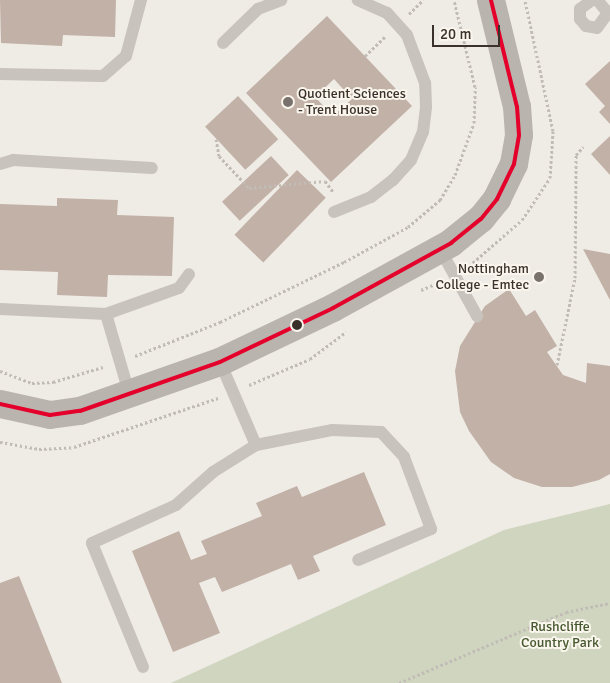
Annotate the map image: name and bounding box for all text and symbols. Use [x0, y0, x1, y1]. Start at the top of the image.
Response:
scale bar [435, 15, 502, 47]
text: 20 m [440, 25, 471, 43]
place label: Quotient Sciences - Trent House [298, 86, 406, 118]
marker: Quotient Sciences - Trent House [282, 96, 294, 108]
place label: Nottingham College - Emtec [436, 261, 529, 294]
marker: Nottingham College - Emtec [533, 271, 545, 283]
unlabelled marker [292, 320, 302, 330]
park label: Rushcliffe Country Park [521, 619, 599, 652]

